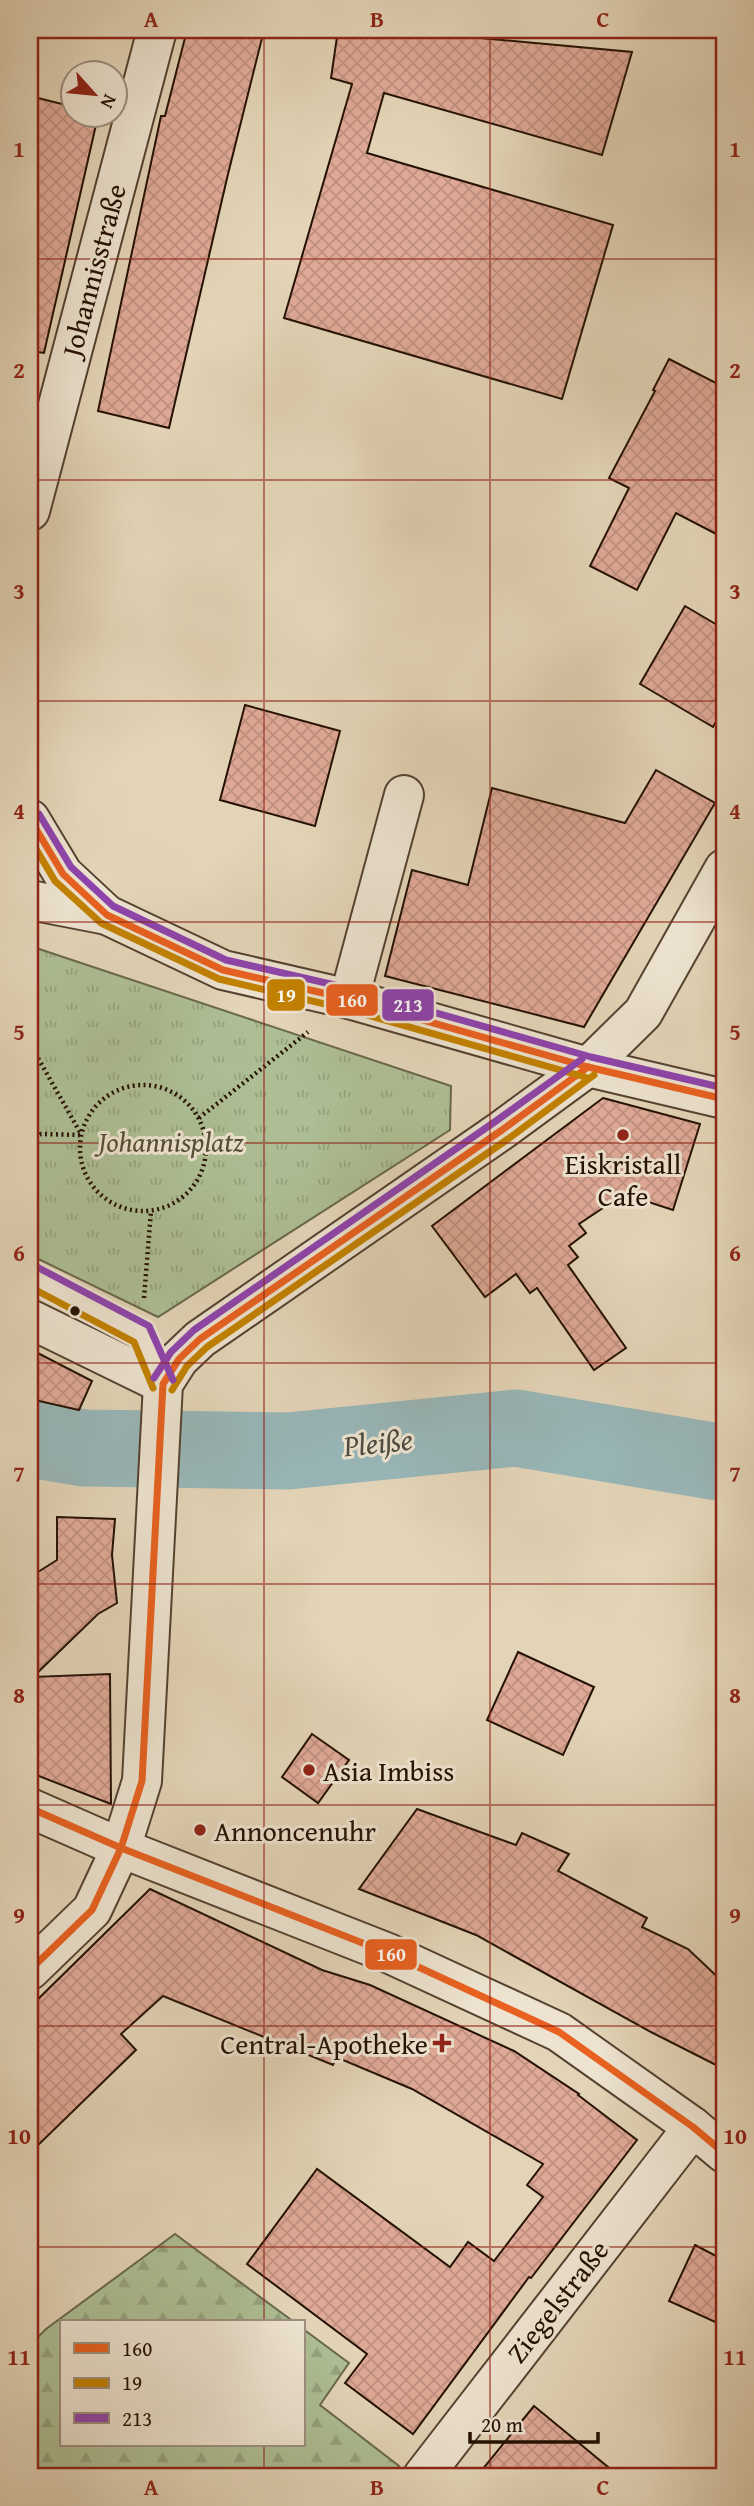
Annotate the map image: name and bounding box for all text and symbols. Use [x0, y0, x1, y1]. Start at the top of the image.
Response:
text: A [144, 2, 159, 35]
text: B [370, 2, 384, 35]
text: C [596, 2, 610, 35]
north arrow [60, 60, 130, 130]
text: N [94, 90, 125, 114]
text: 1 [13, 132, 25, 165]
text: 1 [729, 132, 741, 165]
street label: Johannisstraße [49, 179, 136, 364]
text: 2 [13, 353, 25, 386]
text: 2 [729, 353, 741, 386]
text: 3 [13, 574, 25, 607]
text: 3 [729, 574, 741, 607]
text: 4 [13, 794, 25, 827]
text: 4 [729, 794, 741, 827]
line badge: 19 [266, 978, 306, 1012]
text: 19 [276, 981, 296, 1009]
line badge: 160 [325, 983, 379, 1017]
text: 160 [337, 986, 367, 1014]
line badge: 213 [381, 988, 435, 1022]
text: 213 [393, 991, 423, 1019]
text: 5 [13, 1015, 25, 1048]
text: 5 [729, 1015, 741, 1048]
park label: Johannisplatz [94, 1121, 244, 1162]
marker: Eiskristall Cafe [615, 1127, 631, 1143]
place label: Eiskristall Cafe [565, 1143, 681, 1216]
text: 6 [13, 1236, 25, 1269]
text: 6 [729, 1236, 741, 1269]
unlabelled marker [68, 1304, 82, 1318]
water label: Pleiße [340, 1417, 415, 1468]
text: 7 [13, 1457, 25, 1490]
text: 7 [729, 1457, 741, 1490]
text: 8 [13, 1678, 25, 1711]
text: 8 [729, 1678, 741, 1711]
place label: Asia Imbiss [323, 1750, 454, 1791]
marker: Asia Imbiss [301, 1762, 317, 1778]
place label: Annoncenuhr [214, 1810, 377, 1851]
marker: Annoncenuhr [192, 1822, 208, 1838]
text: 9 [13, 1898, 25, 1931]
text: 9 [729, 1898, 741, 1931]
line badge: 160 [364, 1938, 418, 1971]
text: 160 [376, 1940, 406, 1968]
place label: Central-Apotheke [220, 2023, 428, 2064]
marker: Central-Apotheke [434, 2035, 450, 2051]
text: 10 [7, 2119, 31, 2152]
text: 10 [723, 2119, 747, 2152]
street label: Ziegelstraße [496, 2231, 618, 2371]
legend [60, 2320, 304, 2446]
text: 160 [122, 2333, 152, 2364]
text: 11 [7, 2340, 31, 2373]
text: 11 [723, 2340, 747, 2373]
text: 19 [122, 2367, 142, 2398]
scale bar [470, 2401, 598, 2445]
text: 213 [122, 2403, 152, 2434]
text: 20 m [481, 2409, 523, 2440]
text: A [144, 2470, 159, 2503]
text: B [370, 2470, 384, 2503]
text: C [596, 2470, 610, 2503]

